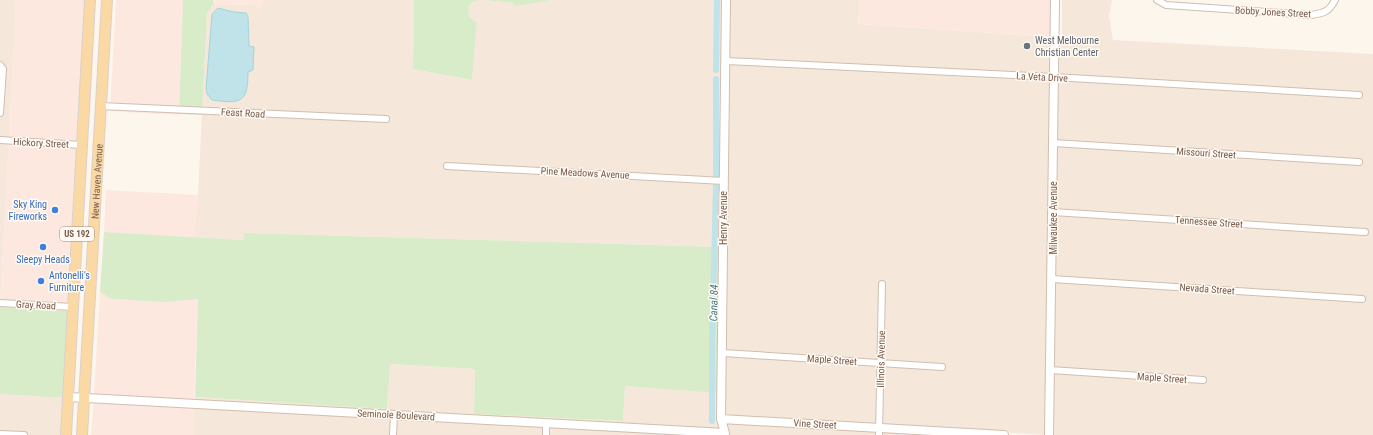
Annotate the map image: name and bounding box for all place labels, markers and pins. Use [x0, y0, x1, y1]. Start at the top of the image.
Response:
place label: West Melbourne Christian Center [1035, 35, 1099, 58]
marker: West Melbourne Christian Center [1022, 41, 1032, 51]
place label: Sky King Fireworks [9, 199, 47, 222]
marker: Sky King Fireworks [50, 205, 60, 215]
marker: Sleepy Heads [38, 242, 48, 252]
place label: Sleepy Heads [16, 254, 70, 265]
place label: Antonelli's Furniture [49, 270, 90, 293]
marker: Antonelli's Furniture [36, 276, 46, 286]

